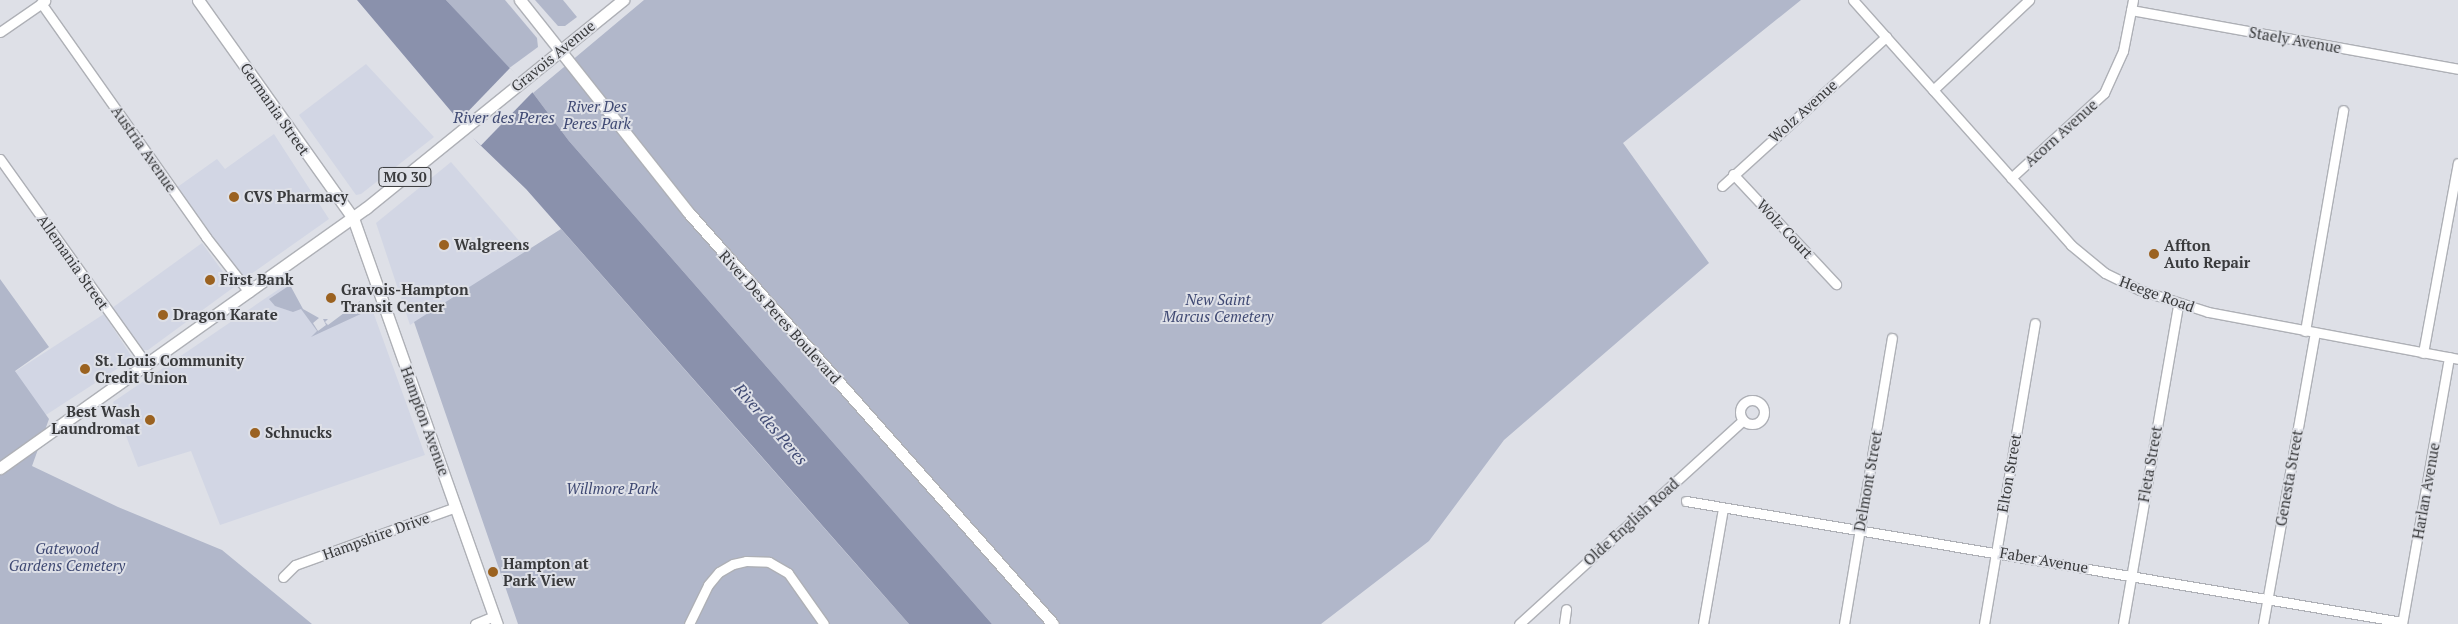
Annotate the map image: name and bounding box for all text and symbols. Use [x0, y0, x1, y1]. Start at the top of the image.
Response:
street label: Gravois Avenue [507, 17, 599, 95]
street label: Staely Avenue [2247, 23, 2343, 57]
street label: Germania Street [236, 59, 314, 159]
street label: Wolz Avenue [1765, 76, 1841, 146]
street label: Acorn Avenue [2021, 95, 2101, 171]
park label: River Des Peres Park [563, 97, 631, 132]
street label: Austria Avenue [108, 102, 180, 196]
water label: River des Peres [453, 107, 555, 127]
road number: MO 30 [378, 166, 432, 188]
place label: CVS Pharmacy [244, 188, 348, 206]
marker: CVS Pharmacy [228, 191, 240, 203]
street label: Wolz Court [1753, 196, 1817, 262]
street label: Allemania Street [34, 211, 112, 313]
place label: Walgreens [454, 236, 529, 254]
place label: Affton Auto Repair [2164, 236, 2250, 271]
marker: Walgreens [438, 239, 450, 251]
street label: River Des Peres Boulevard [715, 247, 845, 387]
marker: Affton Auto Repair [2148, 248, 2160, 260]
place label: First Bank [220, 271, 293, 289]
street label: Heege Road [2117, 272, 2197, 316]
marker: First Bank [204, 274, 216, 286]
place label: Gravois-Hampton Transit Center [341, 280, 469, 315]
park label: New Saint Marcus Cemetery [1163, 290, 1273, 325]
marker: Gravois-Hampton Transit Center [325, 292, 337, 304]
place label: Dragon Karate [173, 306, 278, 324]
marker: Dragon Karate [157, 309, 169, 321]
place label: St. Louis Community Credit Union [95, 351, 245, 386]
marker: St. Louis Community Credit Union [79, 363, 91, 375]
street label: Hampton Avenue [397, 364, 453, 478]
water label: River des Peres [730, 379, 812, 469]
place label: Best Wash Laundromat [51, 402, 140, 437]
marker: Best Wash Laundromat [144, 414, 156, 426]
place label: Schnucks [265, 424, 332, 442]
street label: Fleta Street [2134, 425, 2166, 503]
marker: Schnucks [249, 427, 261, 439]
street label: Genesta Street [2272, 428, 2306, 528]
street label: Delmont Street [1850, 429, 1886, 533]
street label: Elton Street [1993, 432, 2025, 514]
street label: Harlan Avenue [2409, 441, 2443, 541]
street label: Olde English Road [1580, 474, 1682, 570]
park label: Willmore Park [566, 480, 658, 498]
street label: Hampshire Drive [320, 508, 432, 564]
park label: Gatewood Gardens Cemetery [9, 539, 125, 574]
street label: Faber Avenue [1998, 543, 2090, 577]
place label: Hampton at Park View [503, 554, 589, 589]
marker: Hampton at Park View [487, 566, 499, 578]

